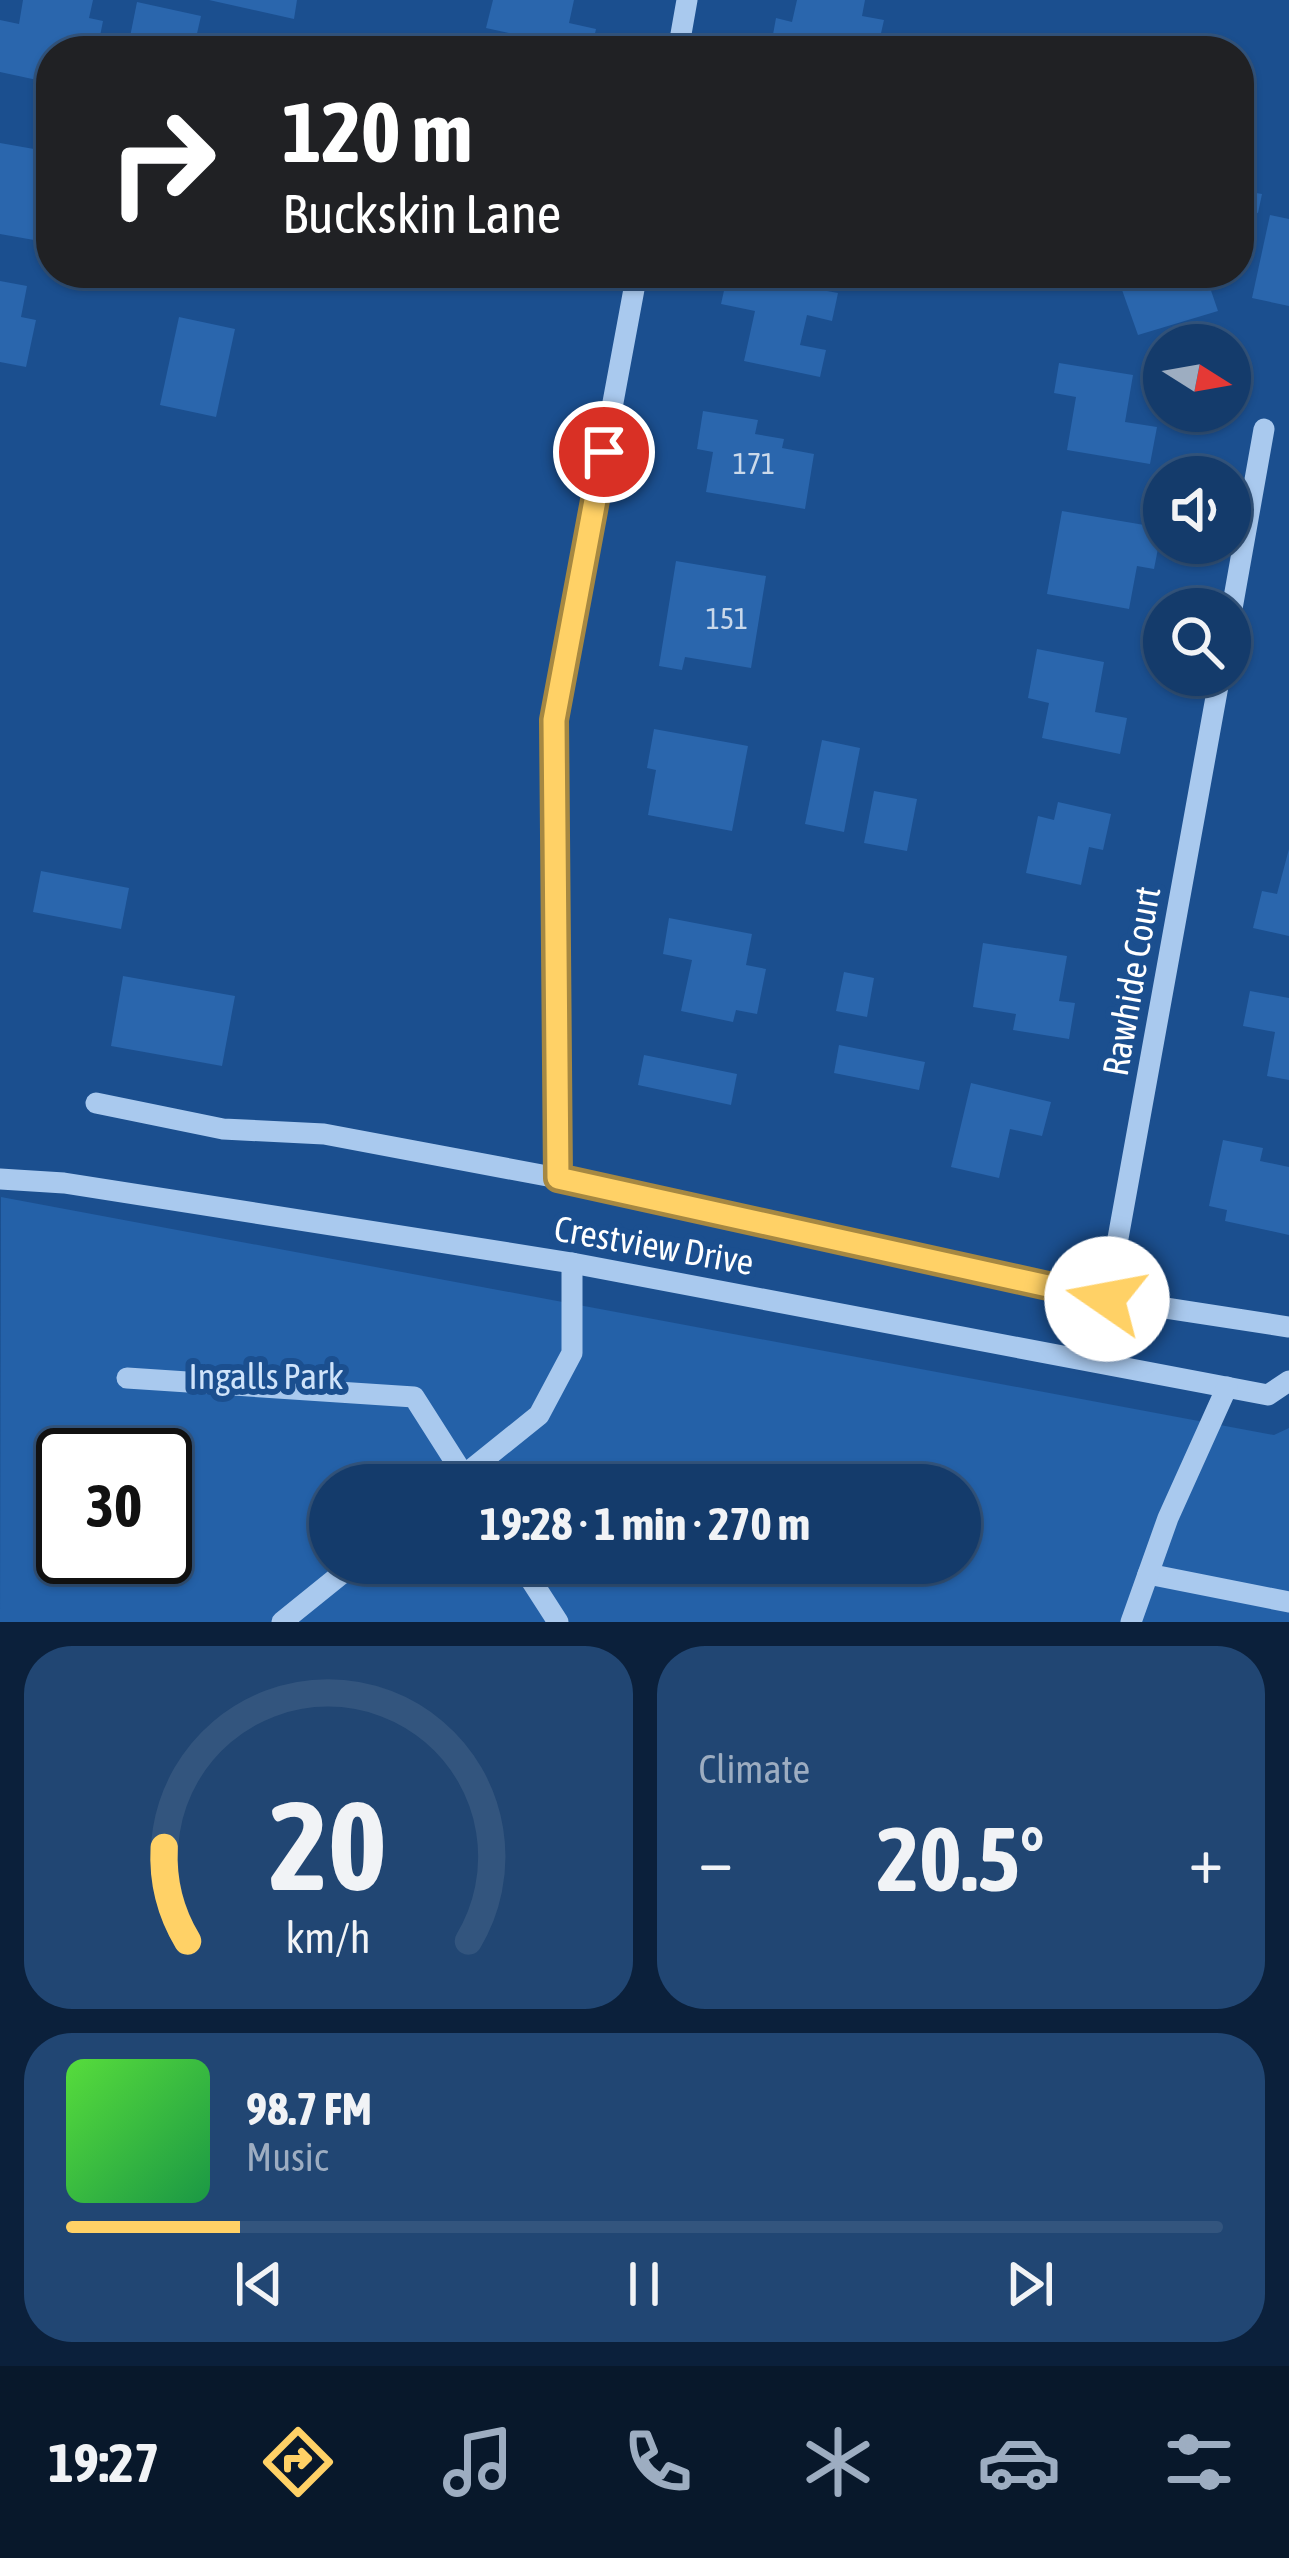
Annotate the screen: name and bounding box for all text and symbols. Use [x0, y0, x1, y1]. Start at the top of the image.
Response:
icon: right [84, 84, 240, 240]
text: 120 m [282, 84, 472, 180]
text: Buckskin Lane [282, 183, 561, 244]
north arrow [1143, 324, 1251, 432]
map controls [1143, 324, 1251, 696]
pin [553, 401, 655, 503]
icon: arrive [571, 419, 637, 485]
house number: 171 [733, 446, 775, 480]
button: sound [1143, 456, 1251, 564]
button: search [1143, 588, 1251, 696]
house number: 151 [706, 601, 748, 635]
street label: Rawhide Court [1094, 883, 1168, 1079]
street label: Crestview Drive [551, 1207, 757, 1283]
position arrow [1044, 1236, 1170, 1362]
park label: Ingalls Park [189, 1355, 344, 1397]
speed limit sign: 30 [36, 1428, 192, 1584]
text: 19:28 · 1 min · 270 m [480, 1498, 810, 1550]
text: Climate [699, 1747, 810, 1791]
text: 20 [270, 1773, 387, 1916]
text: 20.5° [877, 1807, 1045, 1910]
text: − [699, 1821, 733, 1897]
text: + [1189, 1821, 1223, 1897]
text: km/h [286, 1912, 371, 1961]
text: 98.7 FM [246, 2083, 372, 2135]
text: Music [246, 2135, 328, 2179]
icon: previous [226, 2251, 292, 2317]
icon: pause [611, 2251, 677, 2317]
icon: next [997, 2251, 1063, 2317]
icon: directions [256, 2420, 340, 2504]
icon: music [436, 2420, 520, 2504]
icon: phone [616, 2420, 700, 2504]
icon: climate [796, 2420, 880, 2504]
icon: car [977, 2420, 1061, 2504]
icon: filters [1157, 2420, 1241, 2504]
text: 19:27 [48, 2432, 159, 2493]

